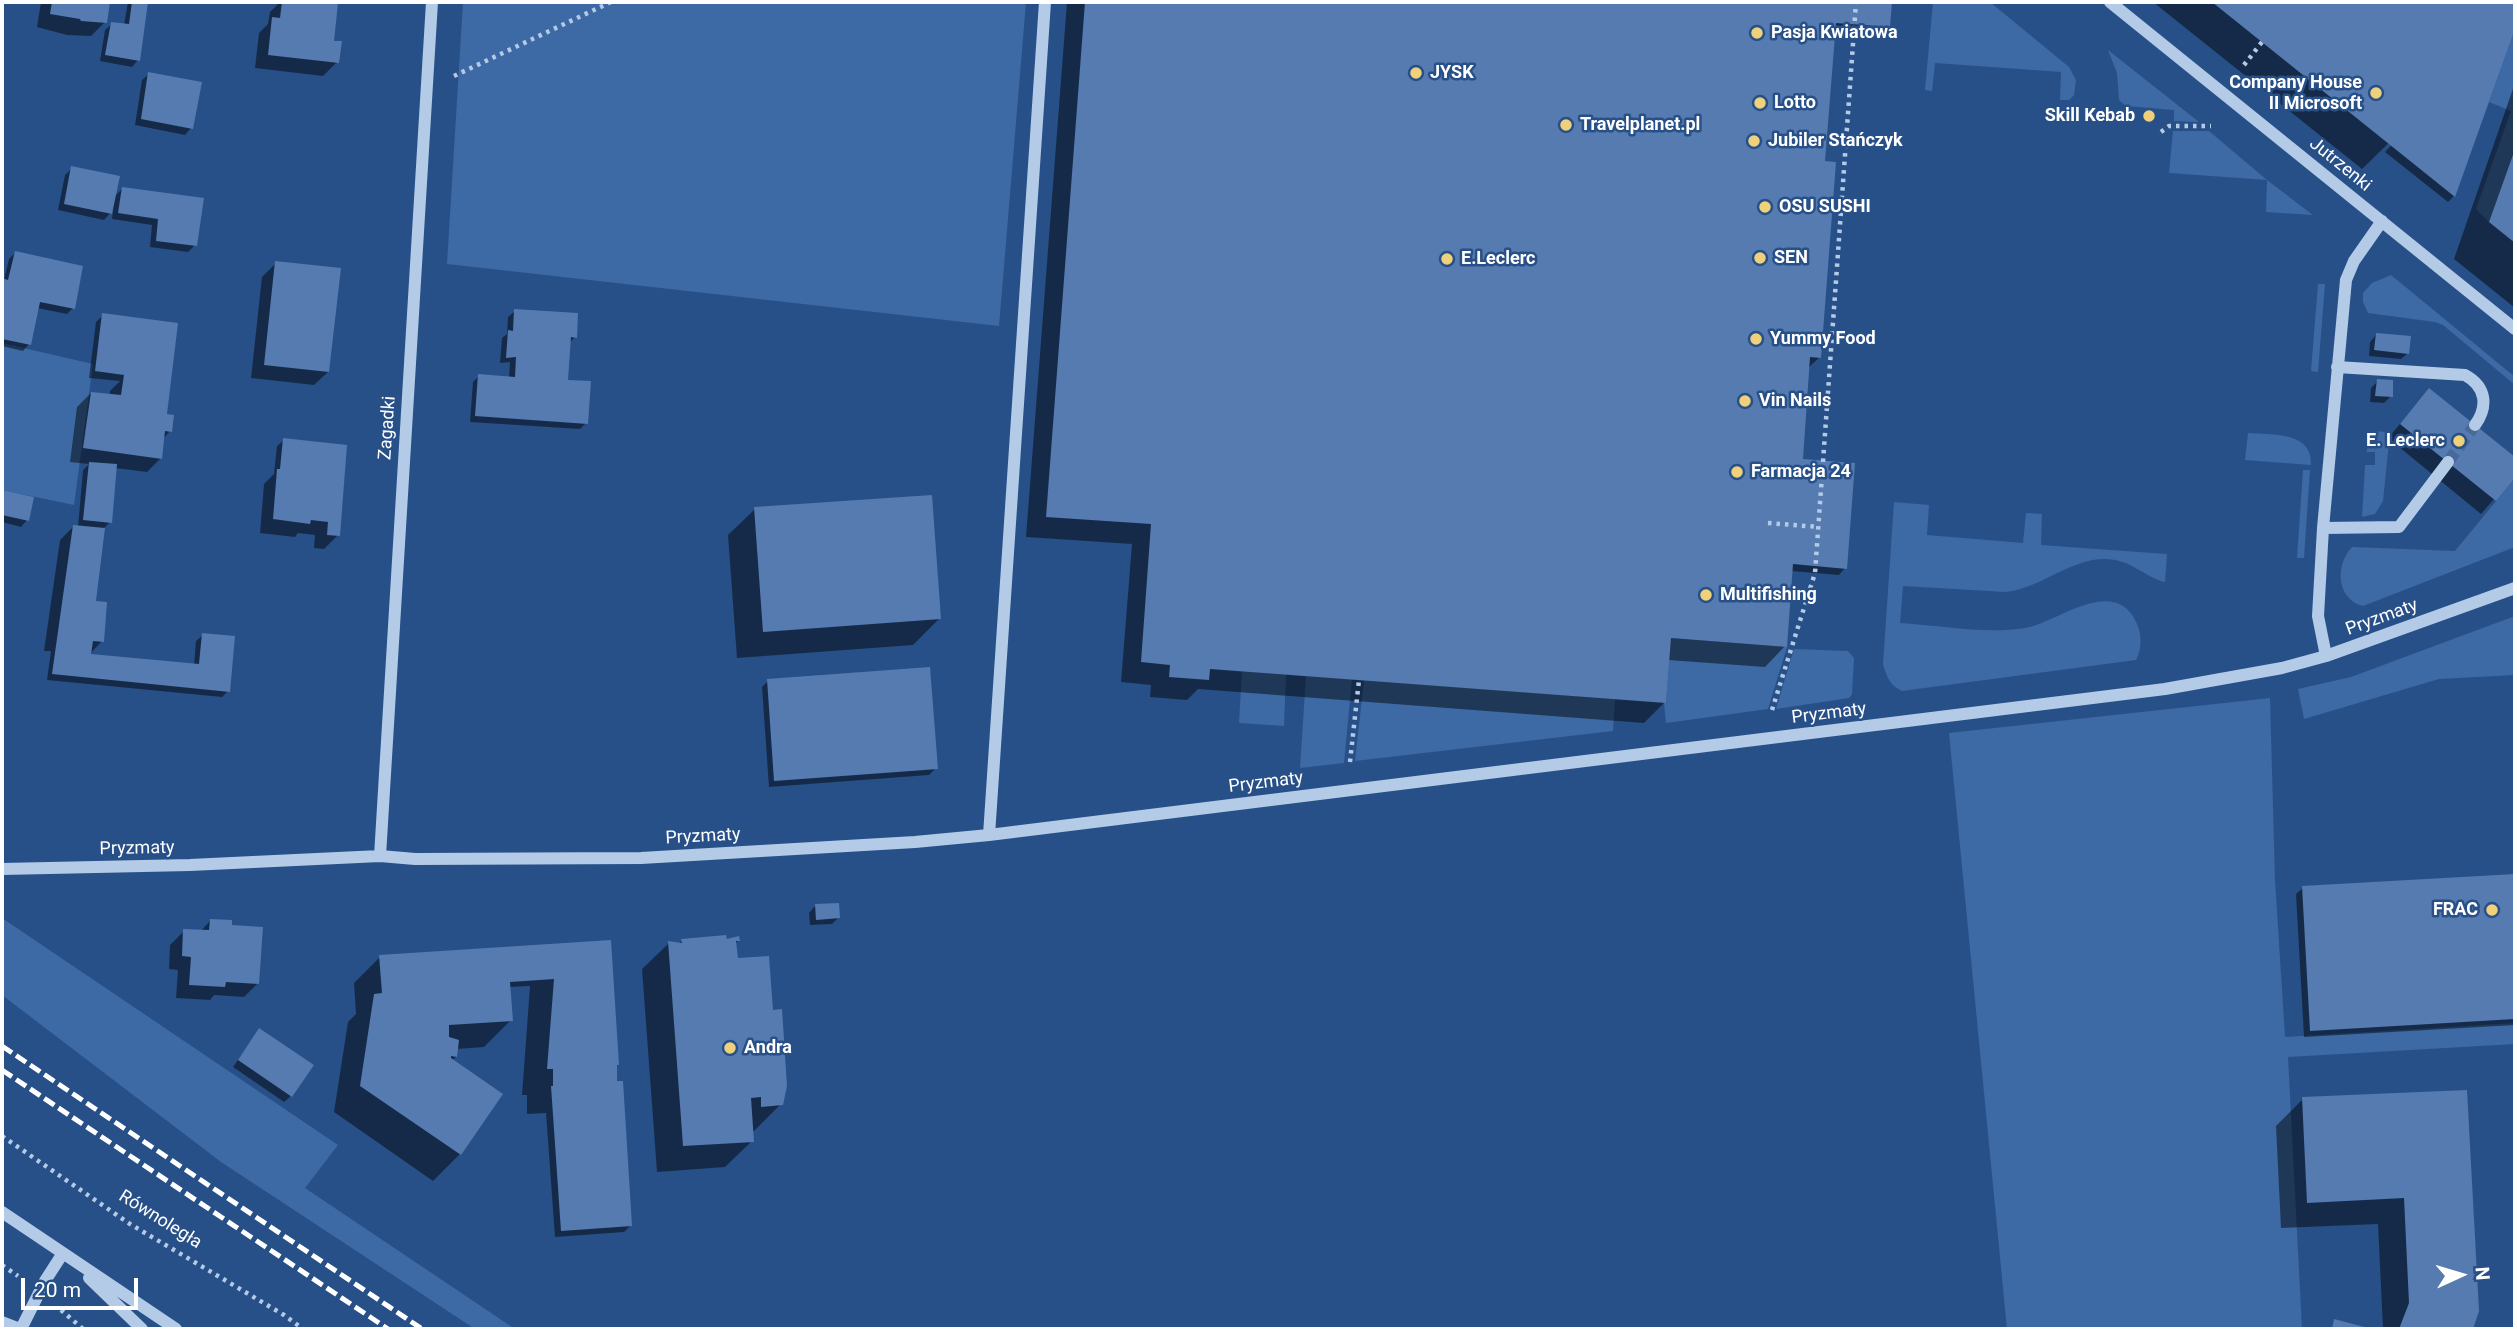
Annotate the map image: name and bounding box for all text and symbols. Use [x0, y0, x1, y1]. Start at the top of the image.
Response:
place label: Pasja Kwiatowa [1771, 22, 1898, 44]
marker: Pasja Kwiatowa [1749, 25, 1765, 41]
place label: JYSK [1430, 62, 1474, 84]
marker: JYSK [1408, 65, 1424, 81]
place label: Company House II Microsoft [2229, 72, 2362, 114]
marker: Company House II Microsoft [2368, 85, 2384, 101]
place label: Lotto [1774, 92, 1816, 114]
marker: Lotto [1752, 95, 1768, 111]
place label: Skill Kebab [2045, 105, 2135, 127]
marker: Skill Kebab [2141, 108, 2157, 124]
place label: Travelplanet.pl [1580, 114, 1700, 136]
marker: Travelplanet.pl [1558, 117, 1574, 133]
place label: Jubiler Stańczyk [1768, 130, 1903, 152]
marker: Jubiler Stańczyk [1746, 133, 1762, 149]
street label: Jutrzenki [2305, 133, 2375, 197]
place label: OSU SUSHI [1779, 196, 1871, 218]
marker: OSU SUSHI [1757, 199, 1773, 215]
place label: SEN [1774, 247, 1808, 269]
place label: E.Leclerc [1461, 248, 1535, 270]
marker: SEN [1752, 250, 1768, 266]
marker: E.Leclerc [1439, 251, 1455, 267]
place label: Yummy Food [1770, 328, 1876, 350]
marker: Yummy Food [1748, 331, 1764, 347]
place label: Vin Nails [1759, 390, 1831, 412]
marker: Vin Nails [1737, 393, 1753, 409]
street label: Zagadki [375, 395, 401, 461]
place label: E. Leclerc [2366, 430, 2445, 452]
marker: E. Leclerc [2451, 433, 2467, 449]
place label: Farmacja 24 [1751, 461, 1851, 483]
marker: Farmacja 24 [1729, 464, 1745, 480]
place label: Multifishing [1720, 584, 1817, 606]
marker: Multifishing [1698, 587, 1714, 603]
street label: Pryzmaty [2343, 595, 2421, 641]
street label: Pryzmaty [1790, 699, 1868, 729]
street label: Pryzmaty [1227, 768, 1305, 798]
street label: Pryzmaty [665, 824, 741, 850]
street label: Pryzmaty [99, 838, 175, 860]
place label: FRAC [2433, 899, 2478, 921]
marker: FRAC [2484, 902, 2500, 918]
place label: Andra [744, 1037, 792, 1059]
marker: Andra [722, 1040, 738, 1056]
street label: Równoległa [115, 1186, 205, 1254]
north arrow [2426, 1240, 2496, 1310]
scale bar [24, 1264, 142, 1308]
text: N [2471, 1266, 2494, 1281]
text: 20 m [34, 1278, 81, 1302]

